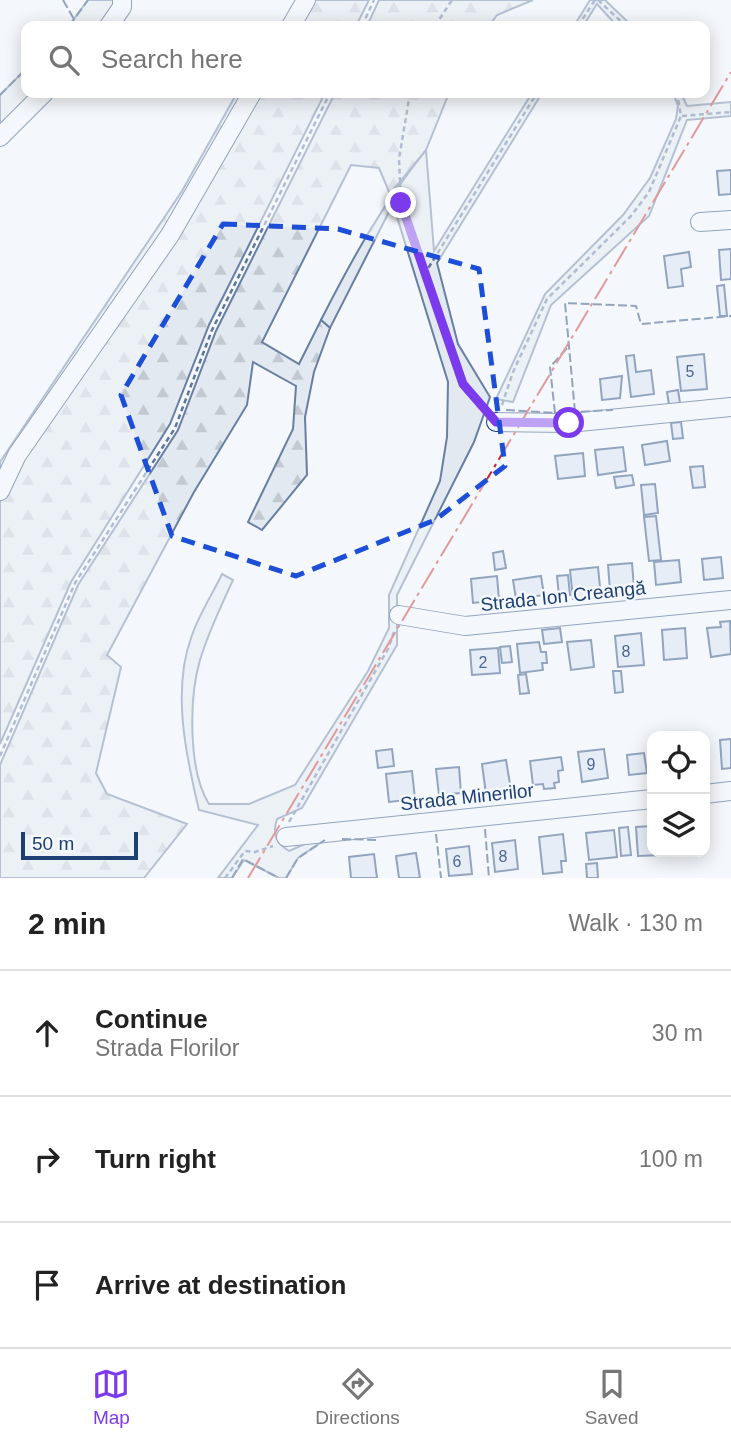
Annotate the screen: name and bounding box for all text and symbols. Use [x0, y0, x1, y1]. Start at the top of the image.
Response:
search box [21, 21, 710, 98]
icon: search [45, 41, 83, 79]
text: Search here [101, 44, 243, 74]
route end [385, 187, 416, 218]
house number: 5 [686, 363, 695, 380]
route start [553, 407, 584, 438]
street label: Strada Ion Creangă [479, 577, 647, 615]
house number: 8 [622, 643, 631, 660]
house number: 2 [479, 654, 488, 671]
map controls [647, 731, 710, 857]
button: locate [647, 731, 710, 794]
house number: 9 [587, 756, 596, 773]
street label: Strada Minerilor [399, 779, 535, 814]
button: layers [647, 794, 710, 857]
scale bar [21, 829, 138, 861]
text: 50 m [32, 833, 74, 854]
house number: 8 [499, 848, 508, 865]
house number: 6 [453, 853, 462, 870]
text: 2 min [28, 907, 106, 940]
text: Walk · 130 m [568, 910, 703, 936]
text: Continue [95, 1004, 208, 1034]
icon: ahead [28, 1014, 66, 1052]
text: 30 m [652, 1020, 703, 1046]
text: Strada Florilor [95, 1035, 239, 1061]
icon: right [28, 1140, 66, 1178]
text: Turn right [95, 1144, 216, 1174]
text: 100 m [639, 1146, 703, 1172]
icon: arrive [28, 1266, 66, 1304]
text: Arrive at destination [95, 1270, 346, 1300]
tab: Map [92, 1365, 130, 1429]
tab: Directions [315, 1365, 400, 1429]
tab: Saved [585, 1365, 639, 1429]

